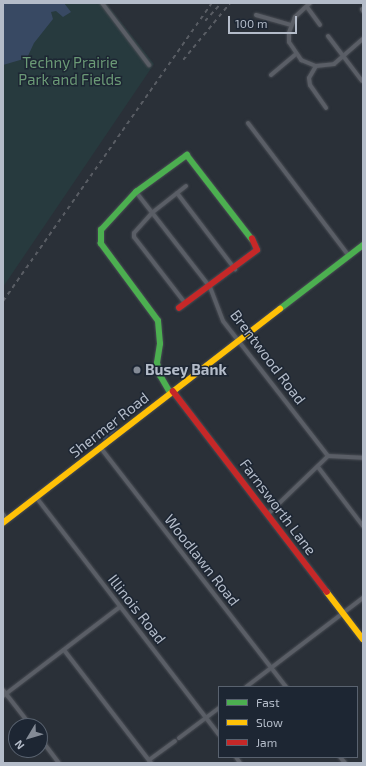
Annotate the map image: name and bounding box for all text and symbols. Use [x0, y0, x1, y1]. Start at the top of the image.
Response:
scale bar [230, 8, 299, 34]
text: 100 m [235, 16, 267, 30]
park label: Techny Prairie Park and Fields [18, 53, 122, 88]
street label: Brentwood Road [227, 306, 309, 408]
place label: Busey Bank [145, 361, 227, 379]
marker: Busey Bank [132, 365, 142, 375]
street label: Shermer Road [66, 388, 152, 462]
street label: Farnsworth Lane [236, 455, 320, 559]
street label: Woodlawn Road [161, 511, 243, 609]
street label: Illinois Road [104, 571, 170, 647]
legend [218, 686, 358, 758]
text: Fast [256, 695, 279, 709]
text: Slow [256, 715, 283, 729]
north arrow [8, 718, 48, 758]
text: Jam [256, 735, 277, 749]
text: N [11, 738, 27, 752]

